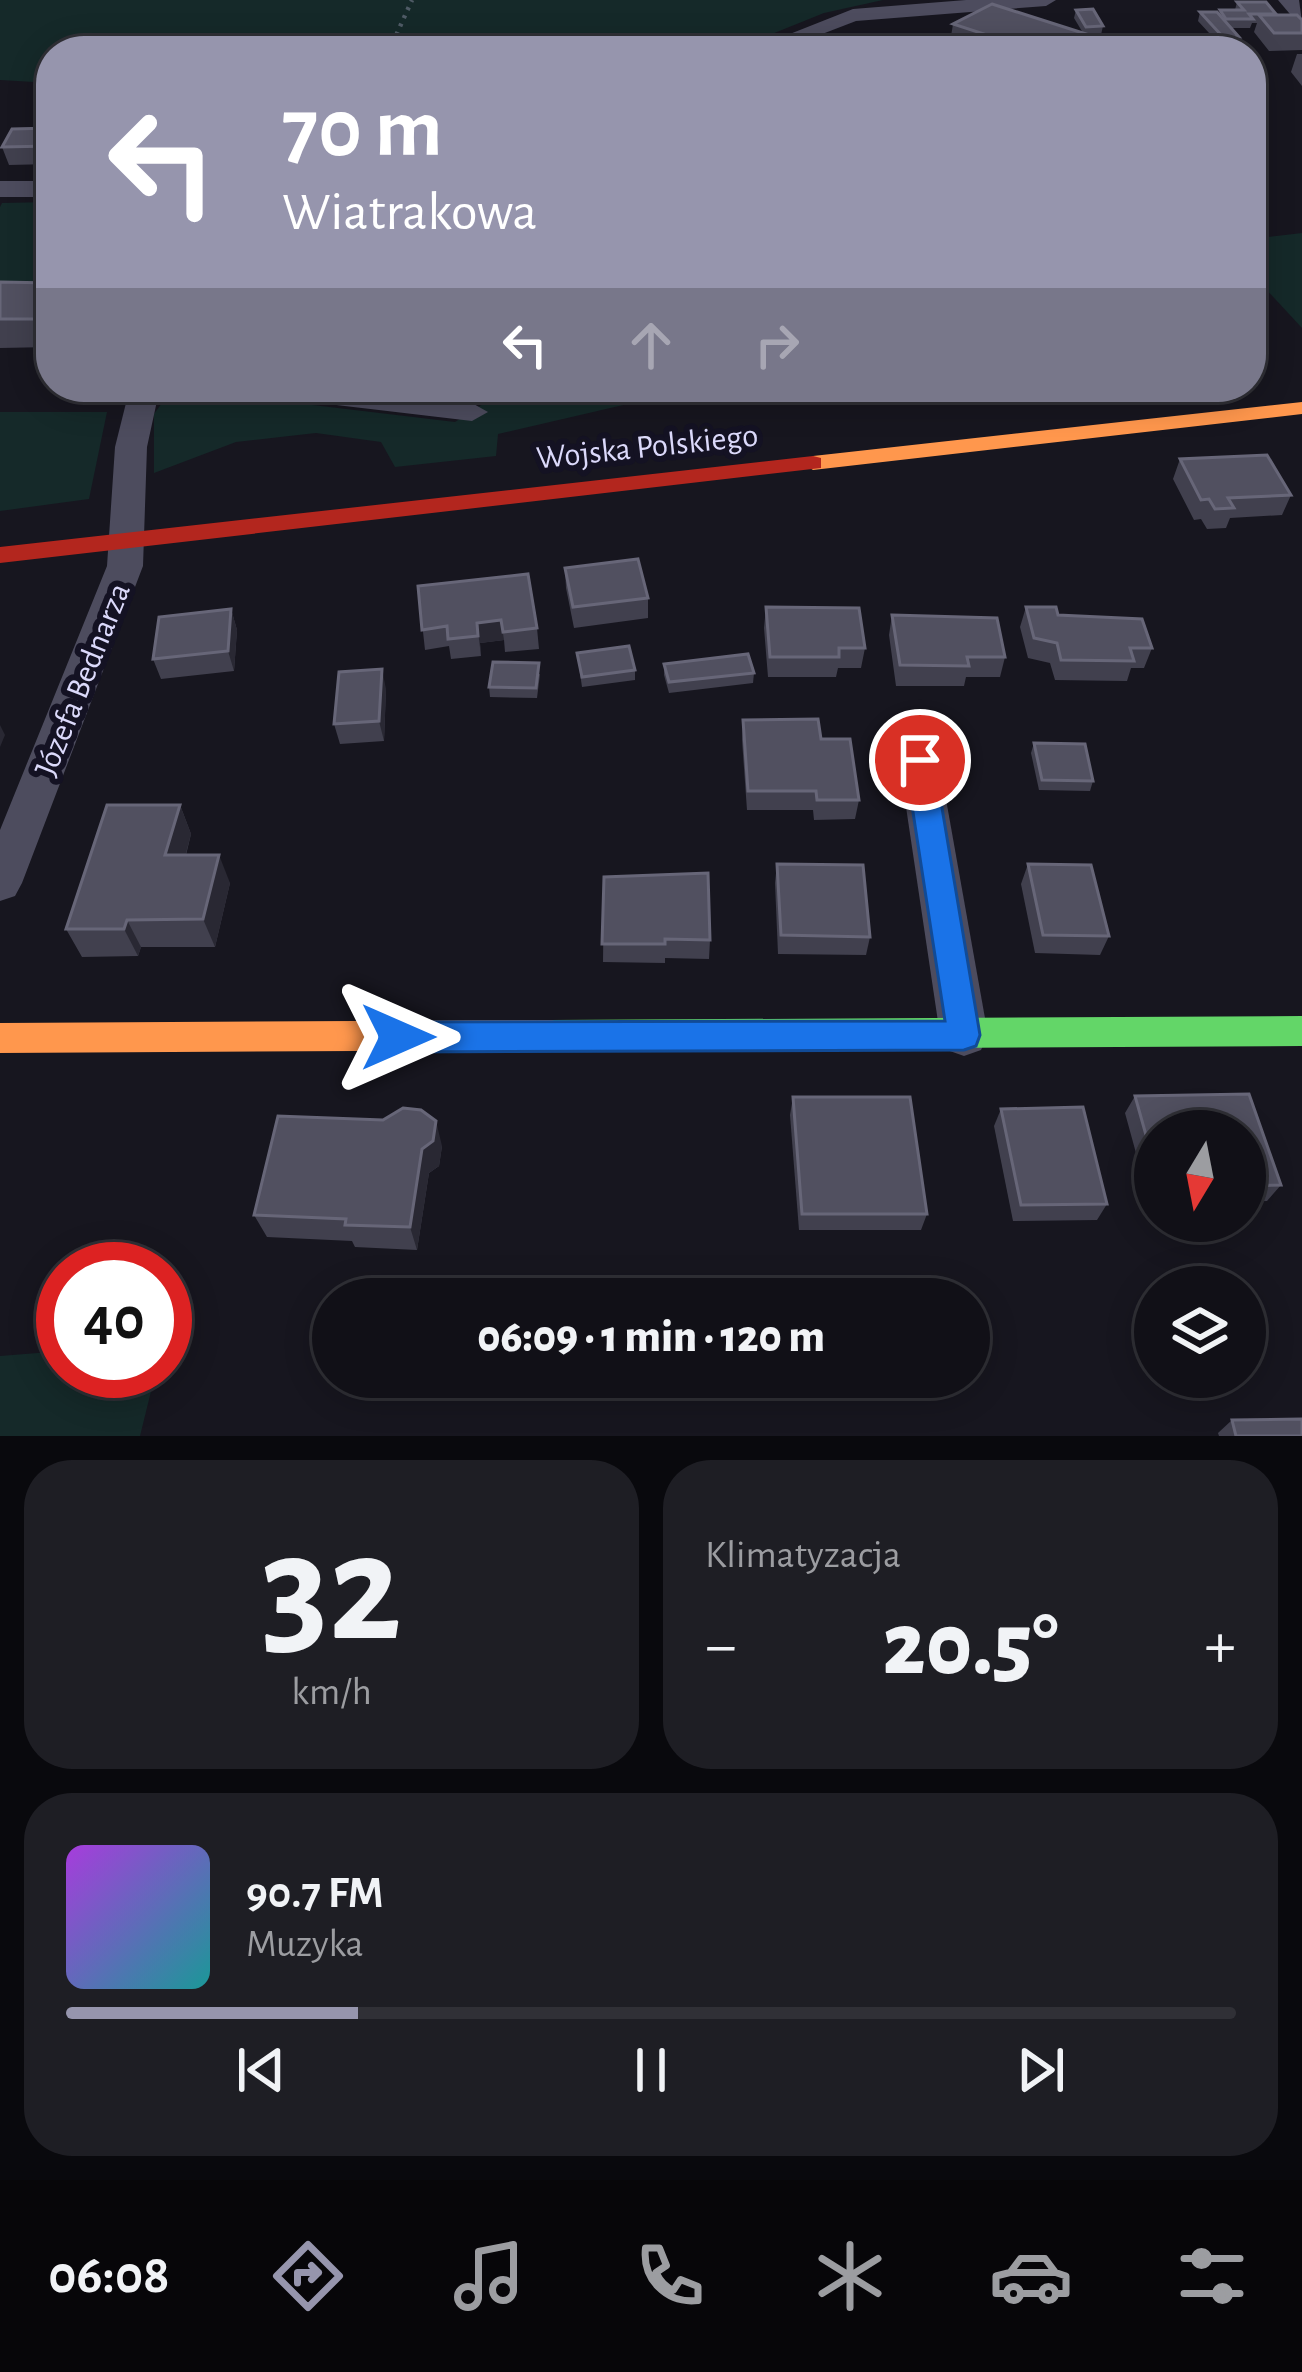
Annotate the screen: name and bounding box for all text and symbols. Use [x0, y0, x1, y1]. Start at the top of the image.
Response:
icon: left [84, 84, 240, 240]
text: 70 m [282, 88, 443, 172]
text: Wiatrakowa [282, 186, 537, 240]
icon: left [492, 312, 558, 378]
icon: ahead [618, 312, 684, 378]
icon: right [744, 312, 810, 378]
street label: Wojska Polskiego [535, 419, 760, 476]
street label: Józefa Bednarza [30, 579, 137, 781]
pin [869, 709, 971, 811]
icon: arrive [887, 727, 953, 793]
position arrow [335, 974, 461, 1100]
north arrow [1134, 1110, 1266, 1242]
map controls [1134, 1110, 1266, 1398]
speed limit sign: 40 [36, 1242, 192, 1398]
button: layers [1134, 1266, 1266, 1398]
text: 06:09 · 1 min · 120 m [477, 1315, 825, 1360]
text: 32 [261, 1513, 402, 1669]
text: Klimatyzacja [705, 1536, 901, 1575]
text: 20.5° [883, 1601, 1058, 1691]
text: − [705, 1613, 737, 1679]
text: + [1204, 1613, 1236, 1679]
text: km/h [291, 1673, 372, 1712]
text: 90.7 FM [246, 1871, 384, 1916]
text: Muzyka [246, 1925, 364, 1964]
icon: previous [228, 2037, 294, 2103]
icon: pause [618, 2037, 684, 2103]
icon: next [1008, 2037, 1074, 2103]
icon: directions [266, 2234, 350, 2318]
icon: music [447, 2234, 531, 2318]
icon: phone [628, 2234, 712, 2318]
icon: climate [808, 2234, 892, 2318]
icon: car [989, 2234, 1073, 2318]
icon: filters [1170, 2234, 1254, 2318]
text: 06:08 [48, 2249, 170, 2303]

